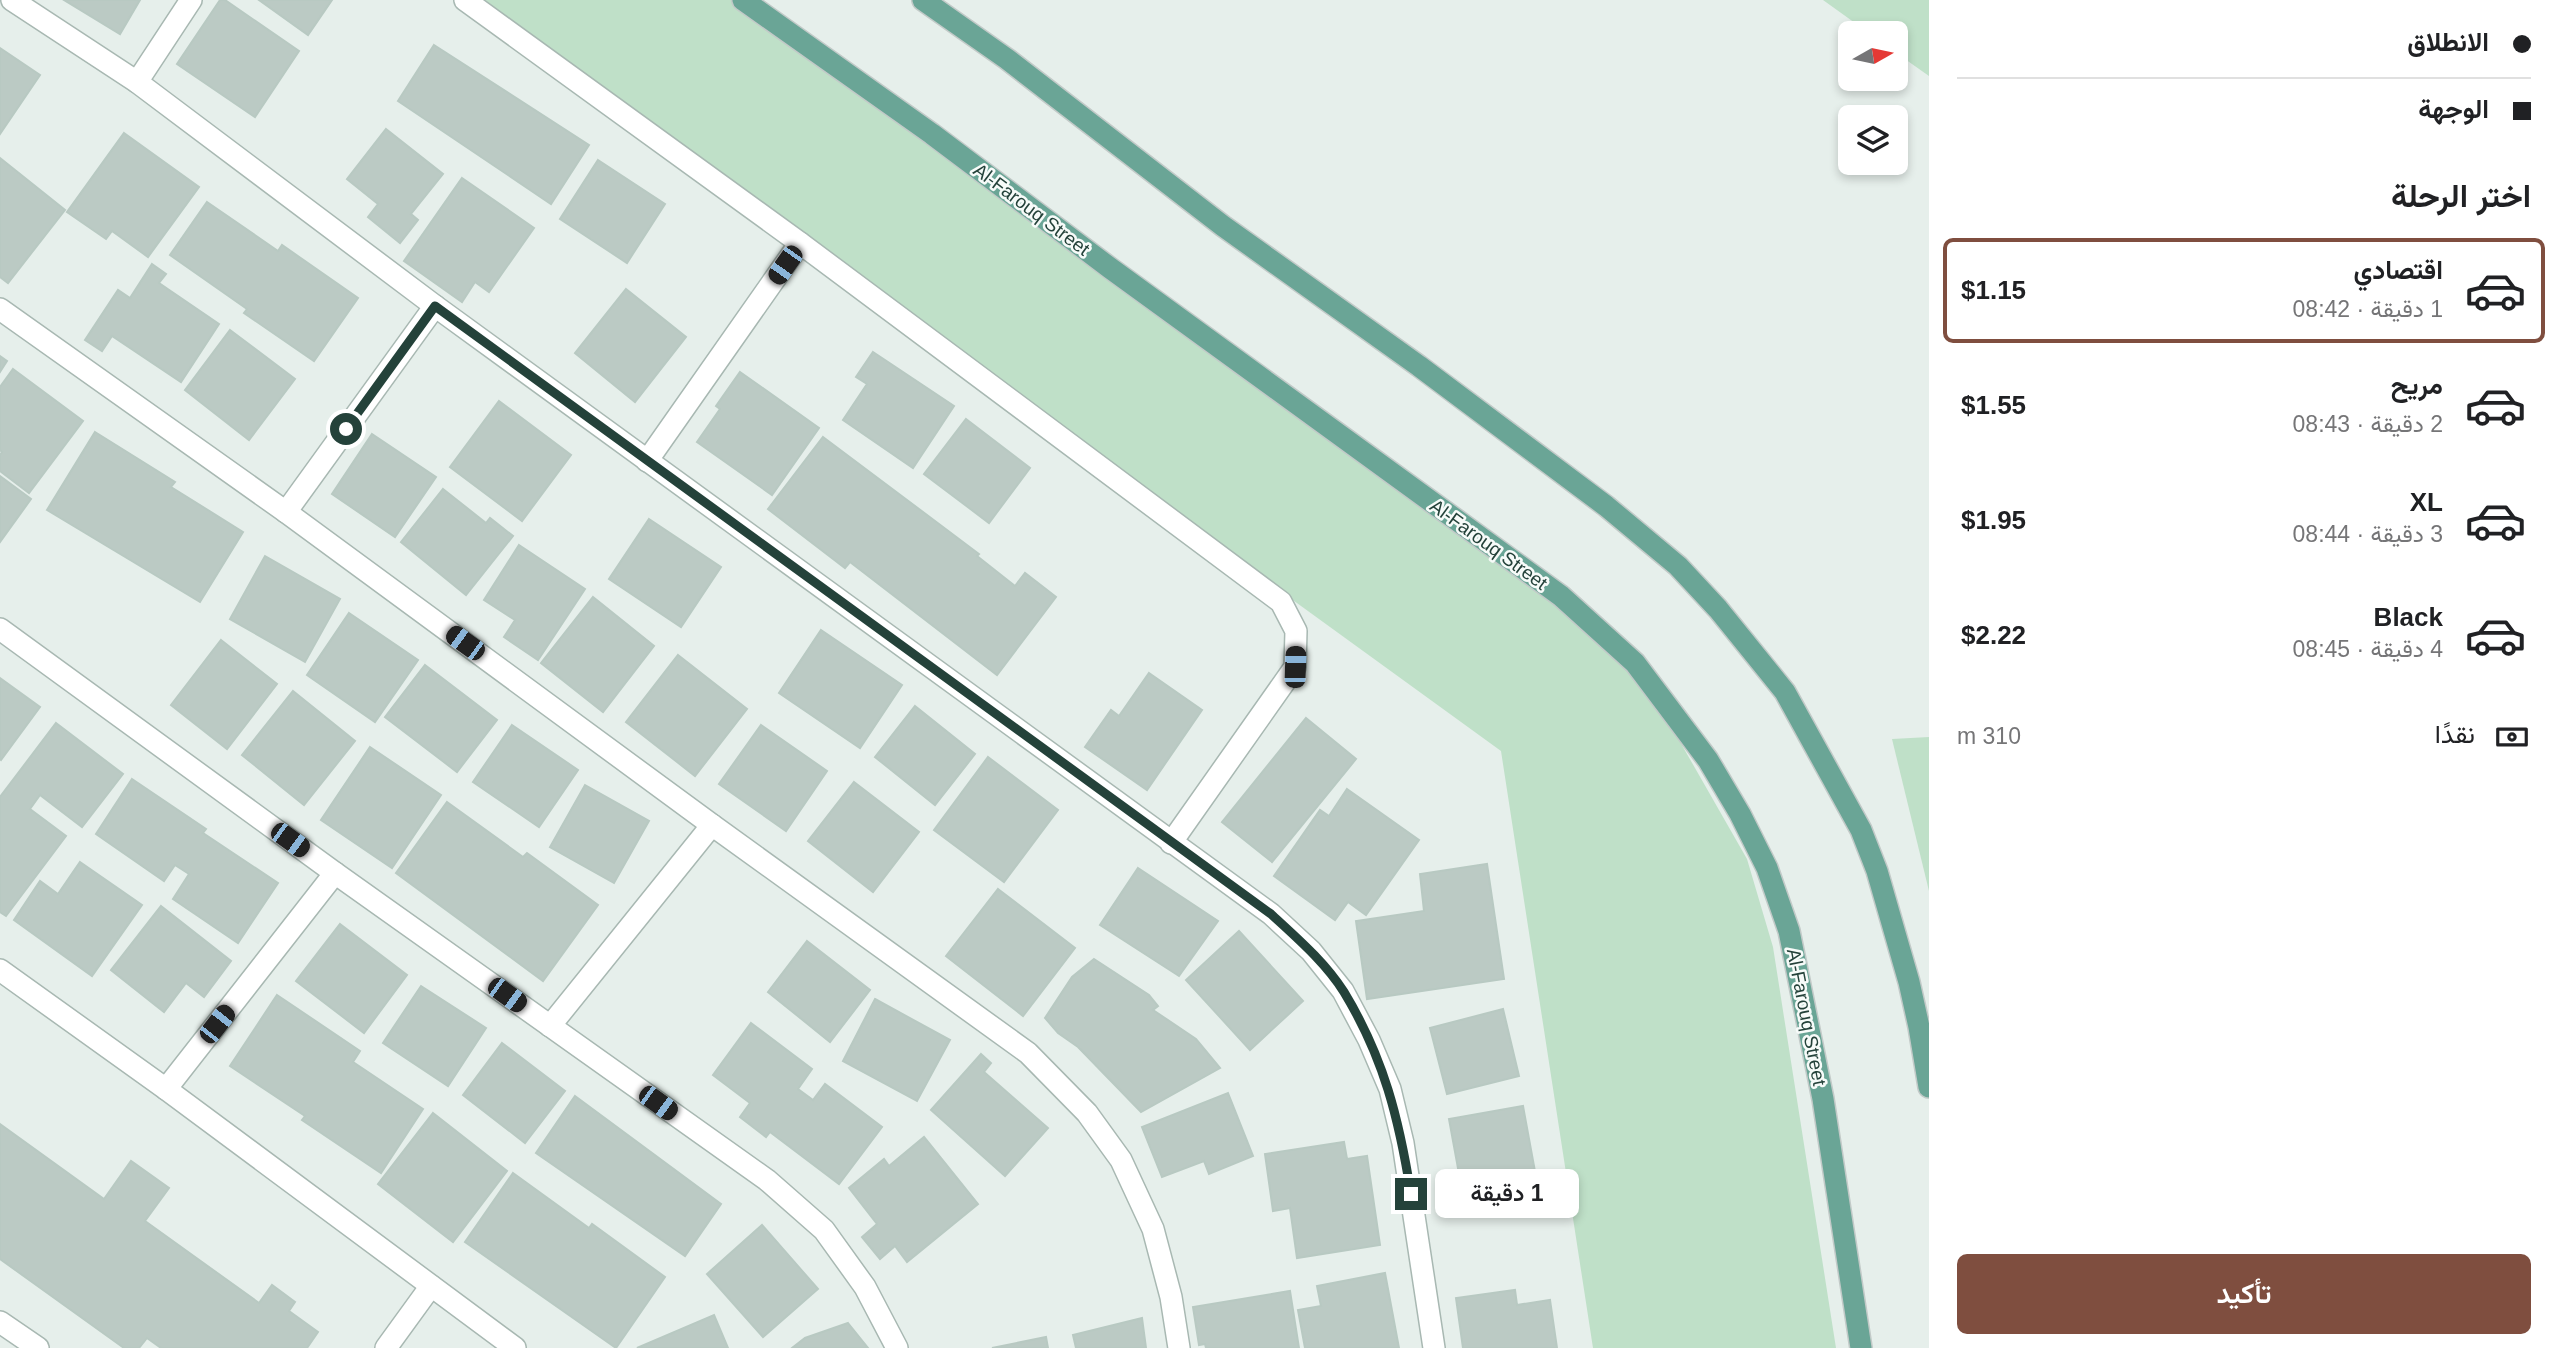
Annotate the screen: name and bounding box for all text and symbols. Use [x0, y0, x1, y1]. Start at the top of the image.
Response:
north arrow [1838, 21, 1908, 91]
map controls [1838, 21, 1908, 175]
text: الانطلاق [2407, 27, 2489, 57]
text: الوجهة [2418, 94, 2489, 124]
button: layers [1838, 105, 1908, 175]
street label: Al-Farouq Street [970, 159, 1094, 260]
text: اختر الرحلة [2391, 178, 2531, 214]
car [765, 242, 806, 288]
text: اقتصادي [2354, 255, 2443, 285]
icon: car [2464, 259, 2527, 322]
text: $1.15 [1961, 275, 2026, 305]
text: 1 دقيقة · 08:42 [2293, 296, 2443, 322]
text: مريح [2391, 370, 2443, 400]
icon: car [2464, 374, 2527, 437]
text: $1.55 [1961, 390, 2026, 420]
text: 2 دقيقة · 08:43 [2293, 411, 2443, 437]
route start [330, 413, 362, 445]
text: XL [2410, 487, 2443, 517]
icon: car [2464, 489, 2527, 552]
street label: Al-Farouq Street [1426, 495, 1552, 594]
text: $1.95 [1961, 505, 2026, 535]
text: 3 دقيقة · 08:44 [2293, 521, 2443, 547]
text: Black [2374, 602, 2443, 632]
icon: car [2464, 604, 2527, 667]
text: $2.22 [1961, 620, 2026, 650]
car [442, 622, 489, 664]
text: 4 دقيقة · 08:45 [2293, 636, 2443, 662]
car [1284, 646, 1307, 688]
icon: cash [2493, 718, 2531, 756]
text: نقدًا [2435, 719, 2475, 749]
text: 310 m [1957, 723, 2021, 749]
car [267, 819, 314, 861]
street label: Al-Farouq Street [1783, 947, 1830, 1088]
car [484, 974, 531, 1016]
car [196, 1001, 239, 1047]
car [635, 1082, 682, 1124]
callout: 1 دقيقة [1436, 1170, 1579, 1218]
route end [1395, 1178, 1427, 1210]
text: 1 دقيقة [1470, 1180, 1544, 1206]
button: تأكيد [1957, 1254, 2531, 1334]

